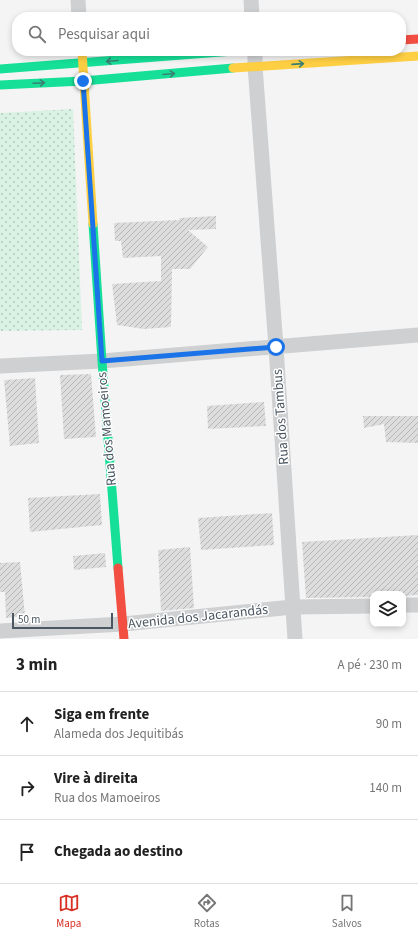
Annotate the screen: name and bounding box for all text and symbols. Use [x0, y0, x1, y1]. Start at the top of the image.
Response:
search box [12, 12, 406, 56]
icon: search [26, 23, 48, 45]
text: Pesquisar aqui [58, 24, 150, 45]
one-way arrow [106, 58, 119, 65]
one-way arrow [291, 60, 304, 67]
one-way arrow [162, 70, 175, 77]
route end [74, 72, 92, 90]
one-way arrow [32, 79, 45, 86]
route start [267, 338, 285, 356]
street label: Rua dos Tambus [268, 368, 294, 465]
street label: Rua dos Mamoeiros [92, 371, 122, 487]
map controls [370, 591, 406, 627]
button: layers [370, 591, 406, 627]
street label: Avenida dos Jacarandás [127, 600, 269, 634]
scale bar [12, 611, 113, 630]
text: 50 m [18, 612, 40, 627]
text: 3 min [16, 653, 57, 677]
text: A pé · 230 m [337, 656, 402, 674]
text: Siga em frente [54, 704, 149, 725]
icon: ahead [16, 713, 38, 735]
text: 90 m [376, 715, 402, 733]
text: Alameda dos Jequitibás [54, 725, 184, 743]
text: Vire à direita [54, 768, 138, 789]
icon: right [16, 777, 38, 799]
text: 140 m [369, 779, 402, 797]
text: Rua dos Mamoeiros [54, 789, 160, 807]
icon: arrive [16, 841, 38, 863]
text: Chegada ao destino [54, 841, 183, 862]
tab: Mapa [56, 892, 81, 931]
tab: Rotas [194, 892, 219, 931]
tab: Salvos [332, 892, 362, 931]

